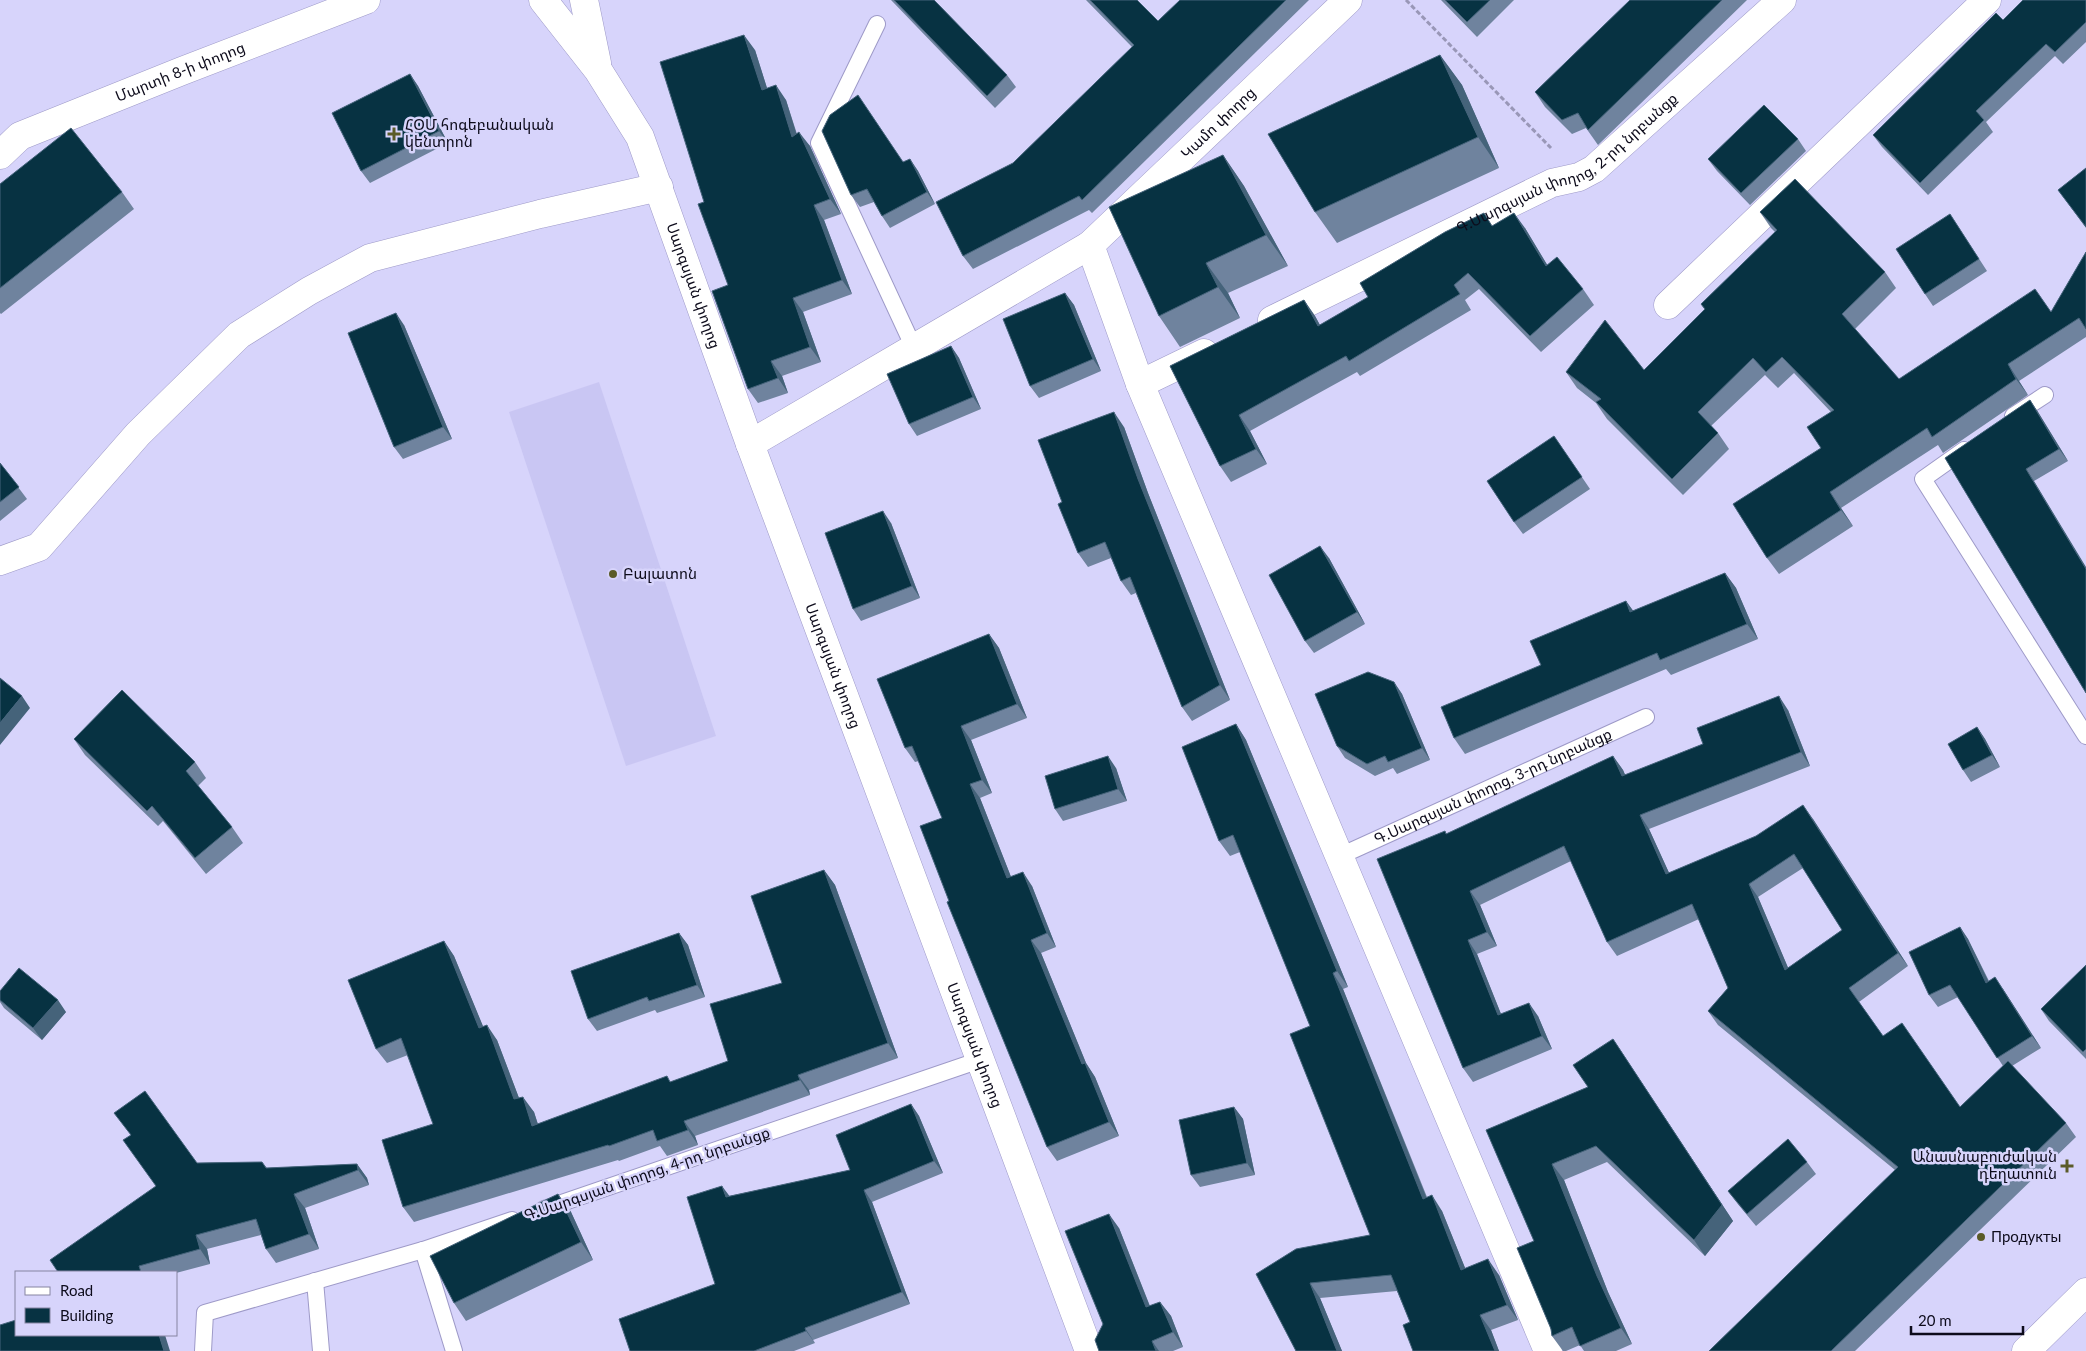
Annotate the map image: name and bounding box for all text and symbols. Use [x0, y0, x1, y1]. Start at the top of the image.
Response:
street label: Մարտի 8-ի փողոց [112, 38, 248, 105]
street label: Կամո փողոց [1177, 83, 1259, 162]
street label: Գ.Սարգսյան փողոց, 2-րդ նրբանցք [1453, 89, 1681, 236]
place label: ՀՕՄ հոգեբանական կենտրոն [405, 115, 554, 151]
marker: ՀՕՄ հոգեբանական կենտրոն [387, 127, 401, 141]
street label: Սարգսյան փողոց [663, 220, 725, 351]
place label: Բալատոն [623, 564, 697, 583]
marker: Բալատոն [607, 568, 619, 580]
street label: Սարգսյան փողոց [802, 600, 865, 731]
street label: Գ.Սարգսյան փողոց, 3-րդ նրբանցք [1371, 724, 1615, 847]
street label: Սարգսյան փողոց [944, 980, 1007, 1110]
street label: Գ.Սարգսյան փողոց, 4-րդ նրբանցք [521, 1122, 772, 1225]
place label: Անասնաբուժական դեղատուն [1913, 1147, 2057, 1183]
marker: Անասնաբուժական դեղատուն [2061, 1160, 2073, 1172]
place label: Продукты [1991, 1227, 2061, 1245]
marker: Продукты [1975, 1231, 1987, 1243]
legend [15, 1271, 178, 1336]
text: Road [60, 1281, 93, 1299]
scale bar [1911, 1304, 2024, 1336]
text: Building [60, 1306, 113, 1324]
text: 20 m [1918, 1311, 1952, 1329]

